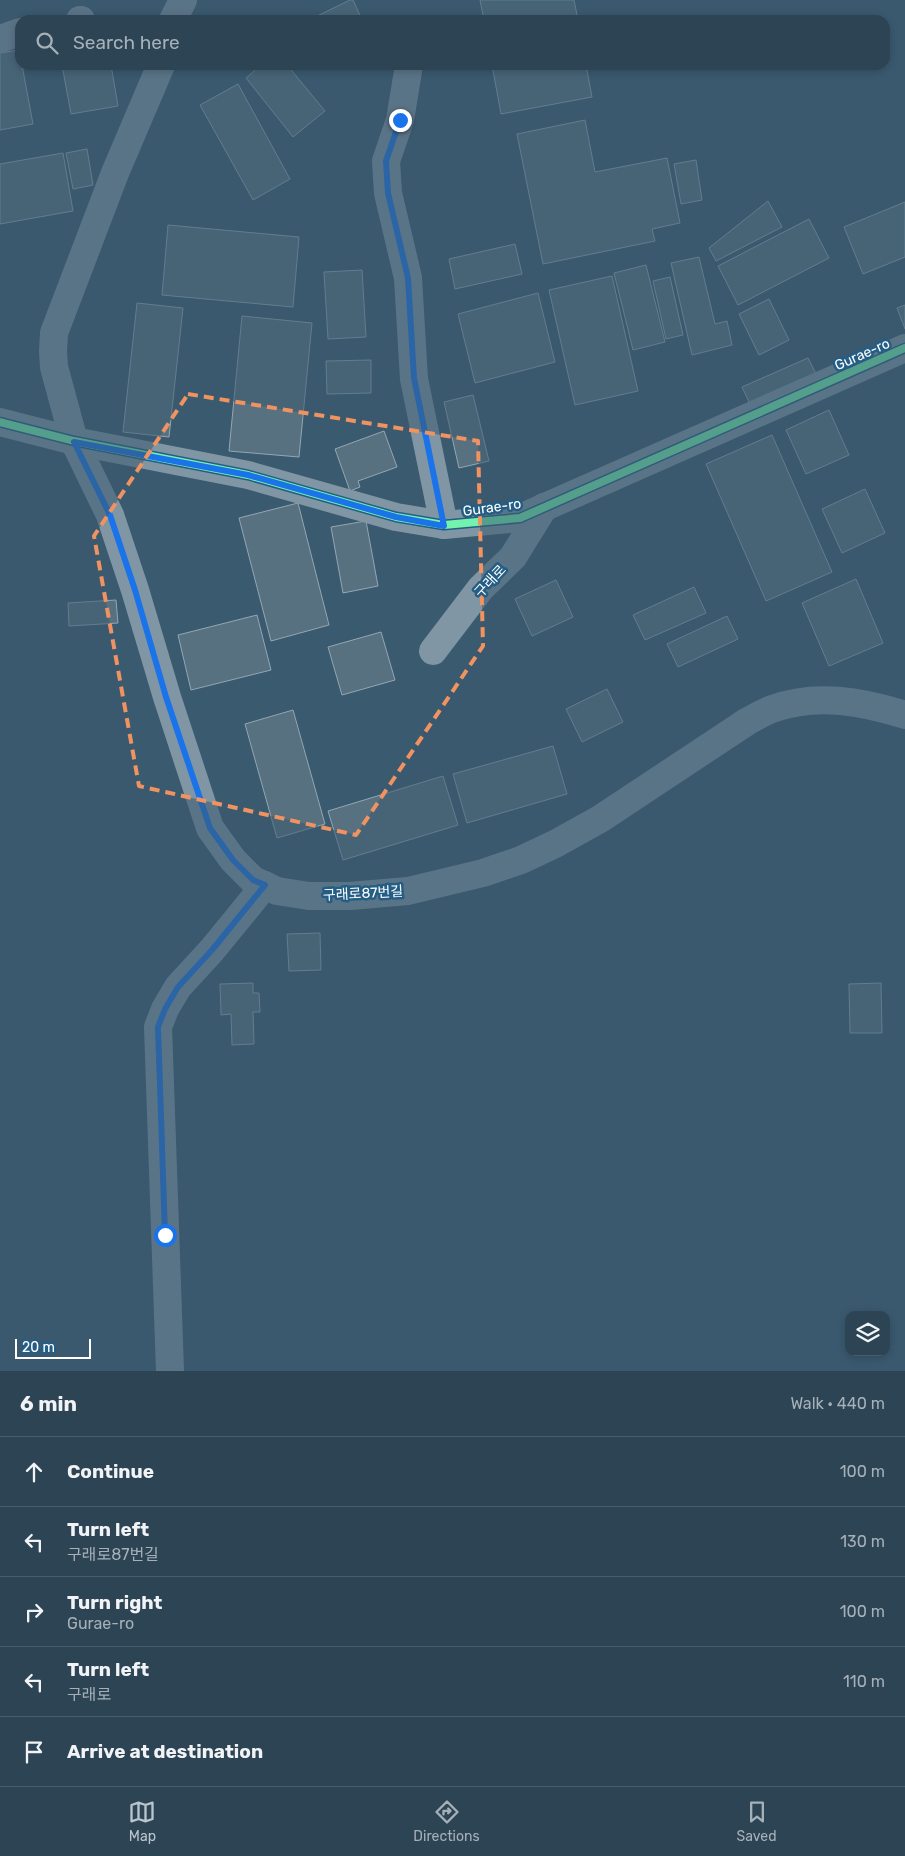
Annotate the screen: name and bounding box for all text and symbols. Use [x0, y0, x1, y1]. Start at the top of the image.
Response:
search box [15, 15, 890, 70]
icon: search [33, 29, 61, 57]
text: Search here [73, 31, 180, 54]
route end [389, 109, 412, 132]
street label: Gurae-ro [832, 335, 892, 374]
street label: Gurae-ro [462, 495, 522, 520]
street label: 구래로 [471, 561, 510, 601]
street label: 구래로87번길 [322, 883, 404, 904]
route start [154, 1224, 177, 1247]
map controls [845, 1311, 890, 1356]
button: layers [845, 1311, 890, 1356]
scale bar [15, 1336, 91, 1359]
text: 20 m [22, 1339, 55, 1356]
text: 6 min [20, 1391, 77, 1416]
text: Walk · 440 m [790, 1394, 885, 1413]
icon: ahead [20, 1458, 48, 1486]
text: Continue [67, 1460, 154, 1483]
text: 100 m [840, 1462, 885, 1481]
text: Turn left [67, 1518, 149, 1541]
icon: left [20, 1528, 48, 1556]
text: 130 m [840, 1532, 885, 1551]
text: 구래로87번길 [67, 1545, 159, 1564]
text: Turn right [67, 1591, 162, 1614]
icon: right [20, 1598, 48, 1626]
text: 100 m [840, 1602, 885, 1621]
text: Gurae-ro [67, 1614, 134, 1633]
text: Turn left [67, 1658, 149, 1681]
icon: left [20, 1668, 48, 1696]
text: 110 m [843, 1672, 885, 1691]
text: 구래로 [67, 1685, 111, 1704]
icon: arrive [20, 1738, 48, 1766]
text: Arrive at destination [67, 1740, 263, 1763]
tab: Map [128, 1798, 156, 1845]
tab: Directions [413, 1798, 480, 1845]
tab: Saved [737, 1798, 777, 1845]

